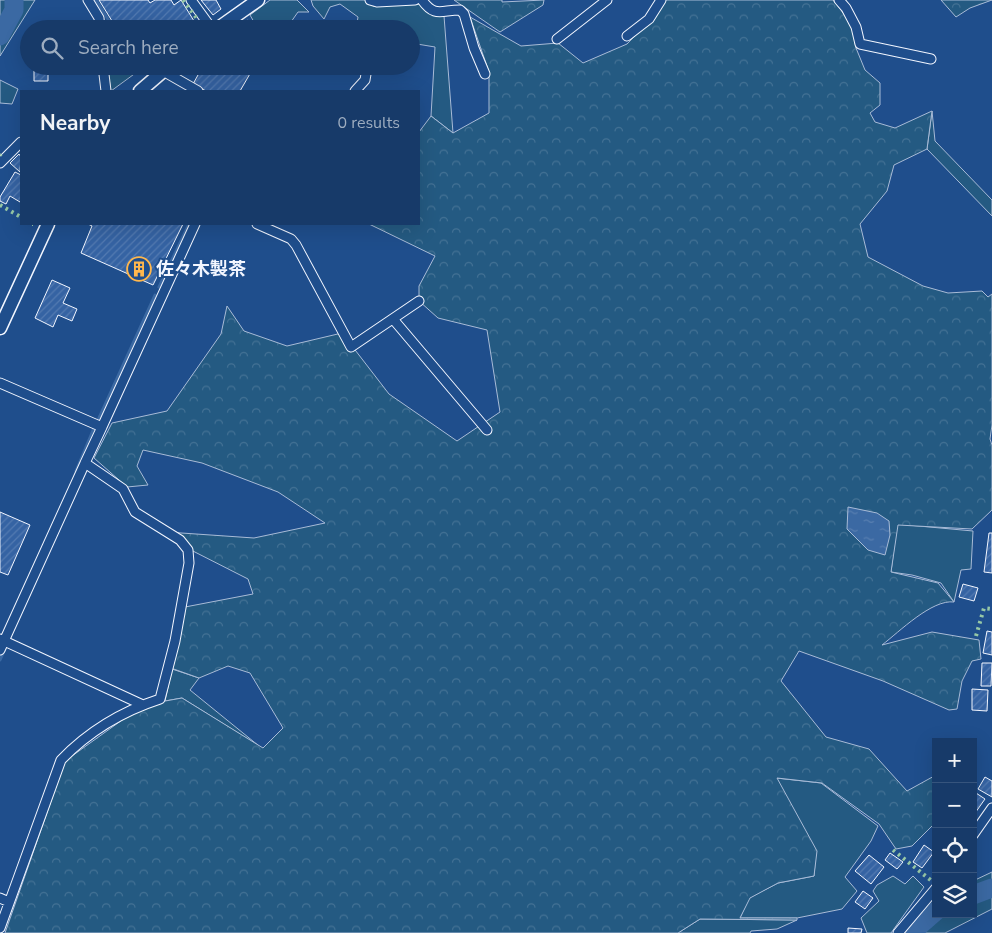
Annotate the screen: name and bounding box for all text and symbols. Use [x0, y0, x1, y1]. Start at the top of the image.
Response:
search box [20, 20, 420, 75]
icon: search [38, 34, 66, 62]
text: Search here [78, 35, 179, 61]
text: Nearby [40, 109, 110, 137]
text: 0 results [338, 112, 400, 134]
building icon: 佐々木製茶 [126, 256, 152, 282]
place label: 佐々木製茶 [156, 257, 246, 281]
map controls [932, 738, 977, 918]
button: + [932, 738, 977, 783]
button: − [932, 783, 977, 828]
button: locate [932, 828, 977, 873]
button: layers [932, 873, 977, 918]

